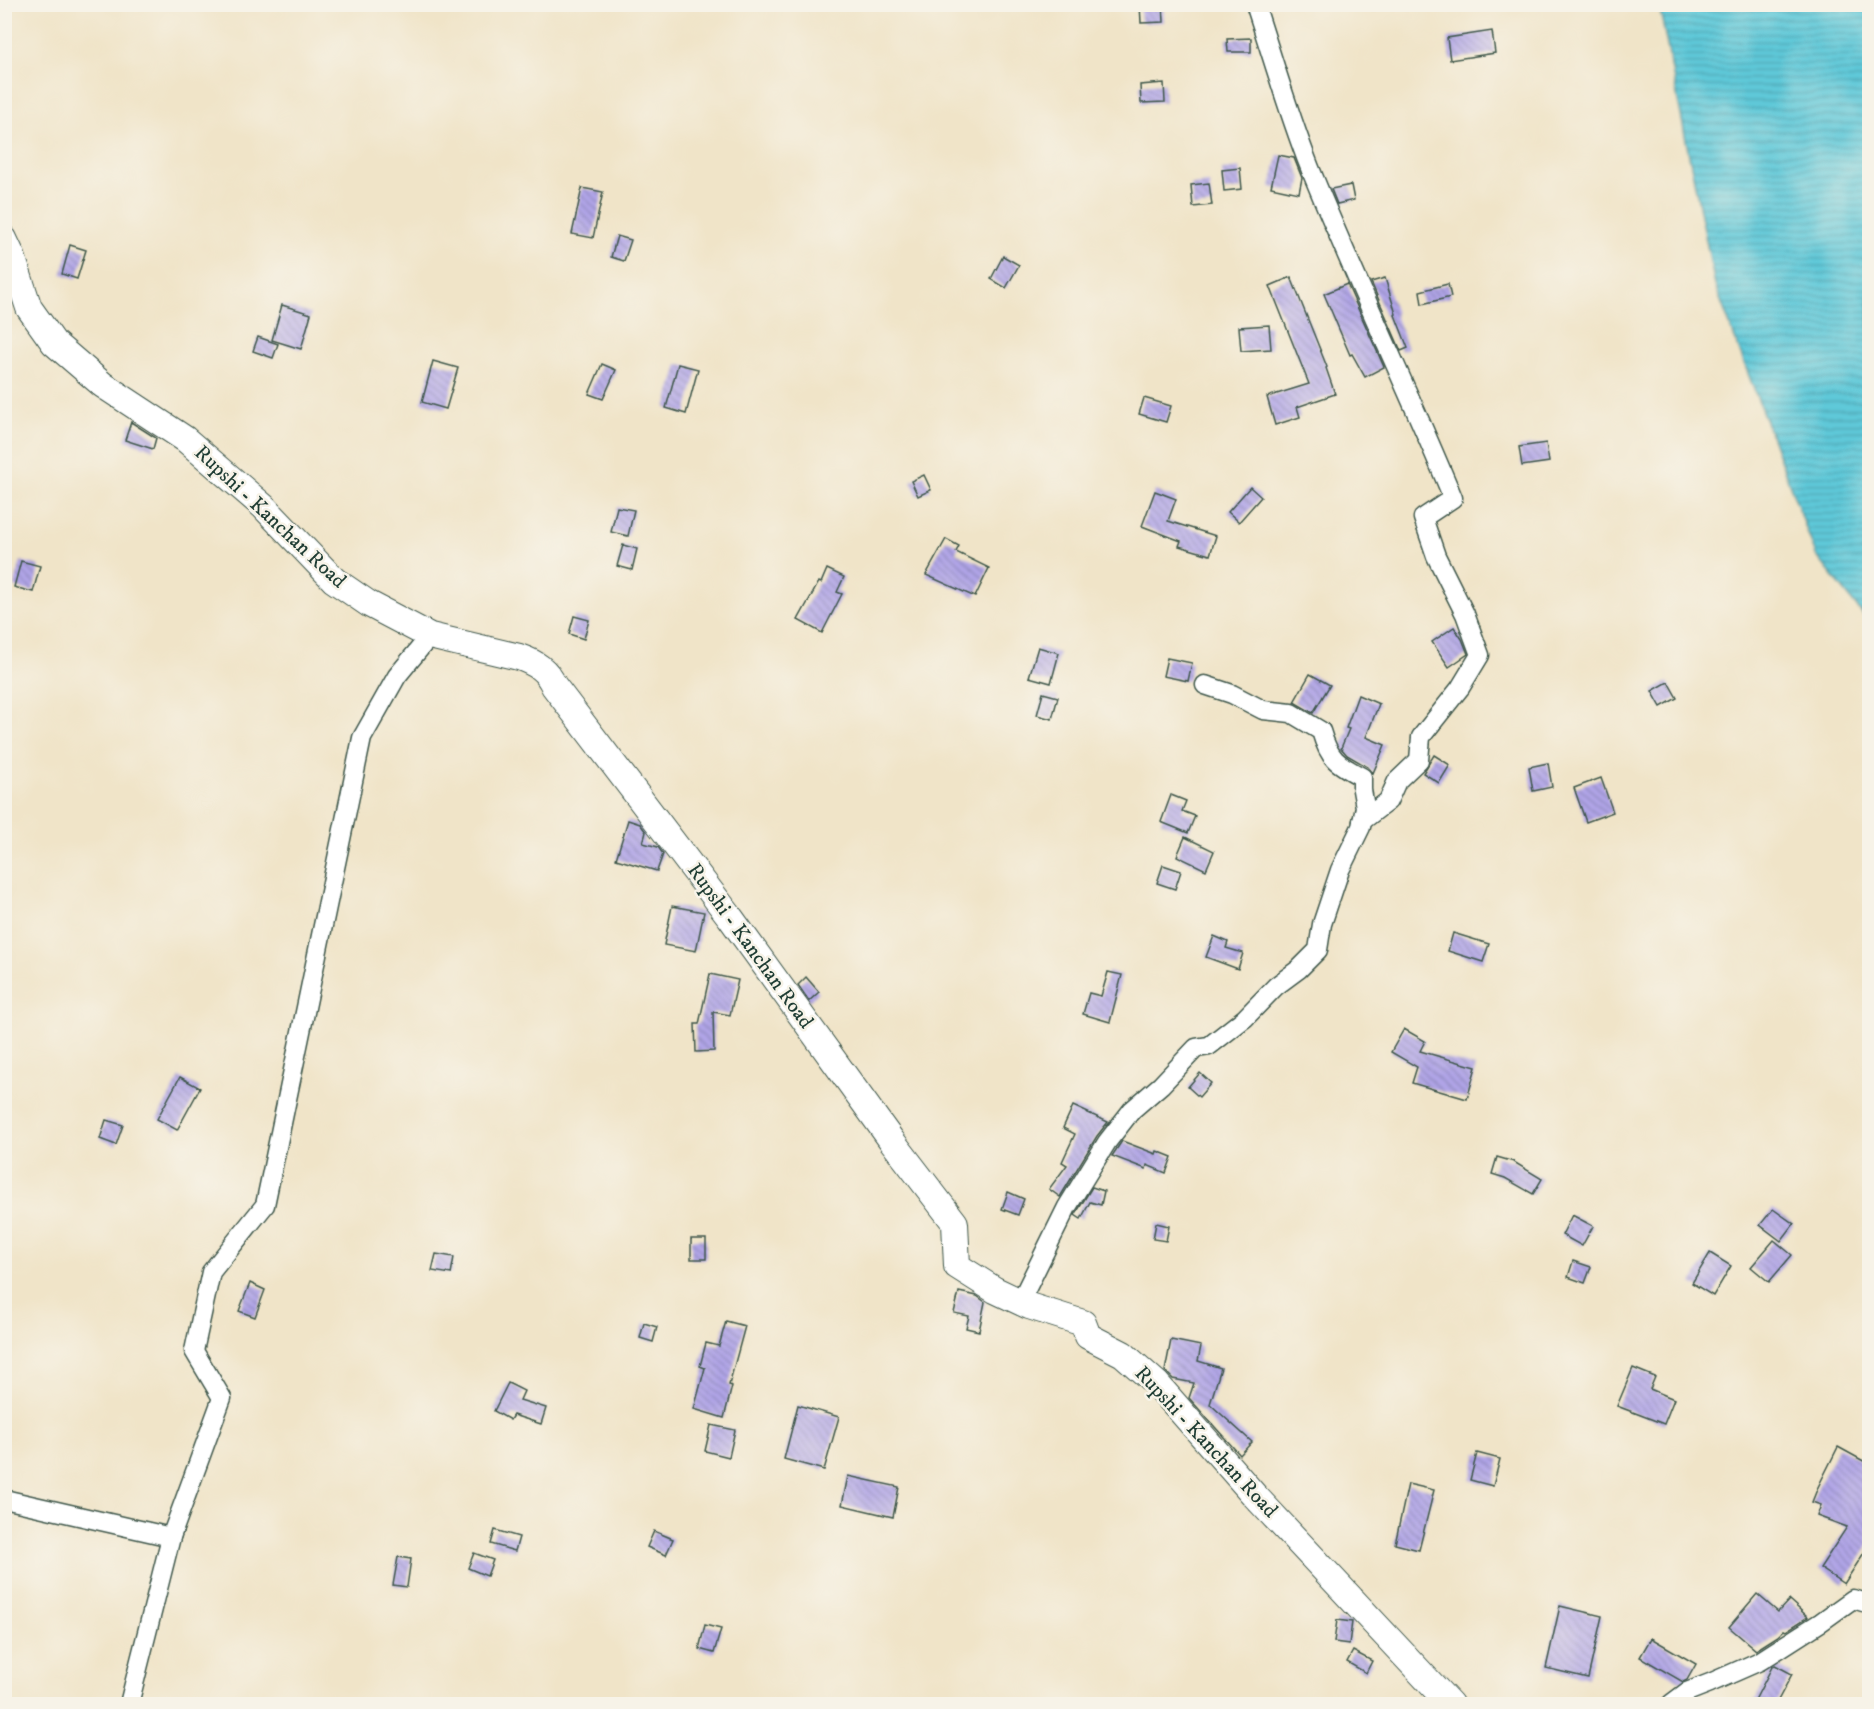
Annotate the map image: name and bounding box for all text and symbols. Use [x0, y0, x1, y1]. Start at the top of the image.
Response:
street label: Rupshi - Kanchan Road [189, 440, 352, 594]
street label: Rupshi - Kanchan Road [681, 858, 819, 1034]
street label: Rupshi - Kanchan Road [1129, 1361, 1283, 1524]

